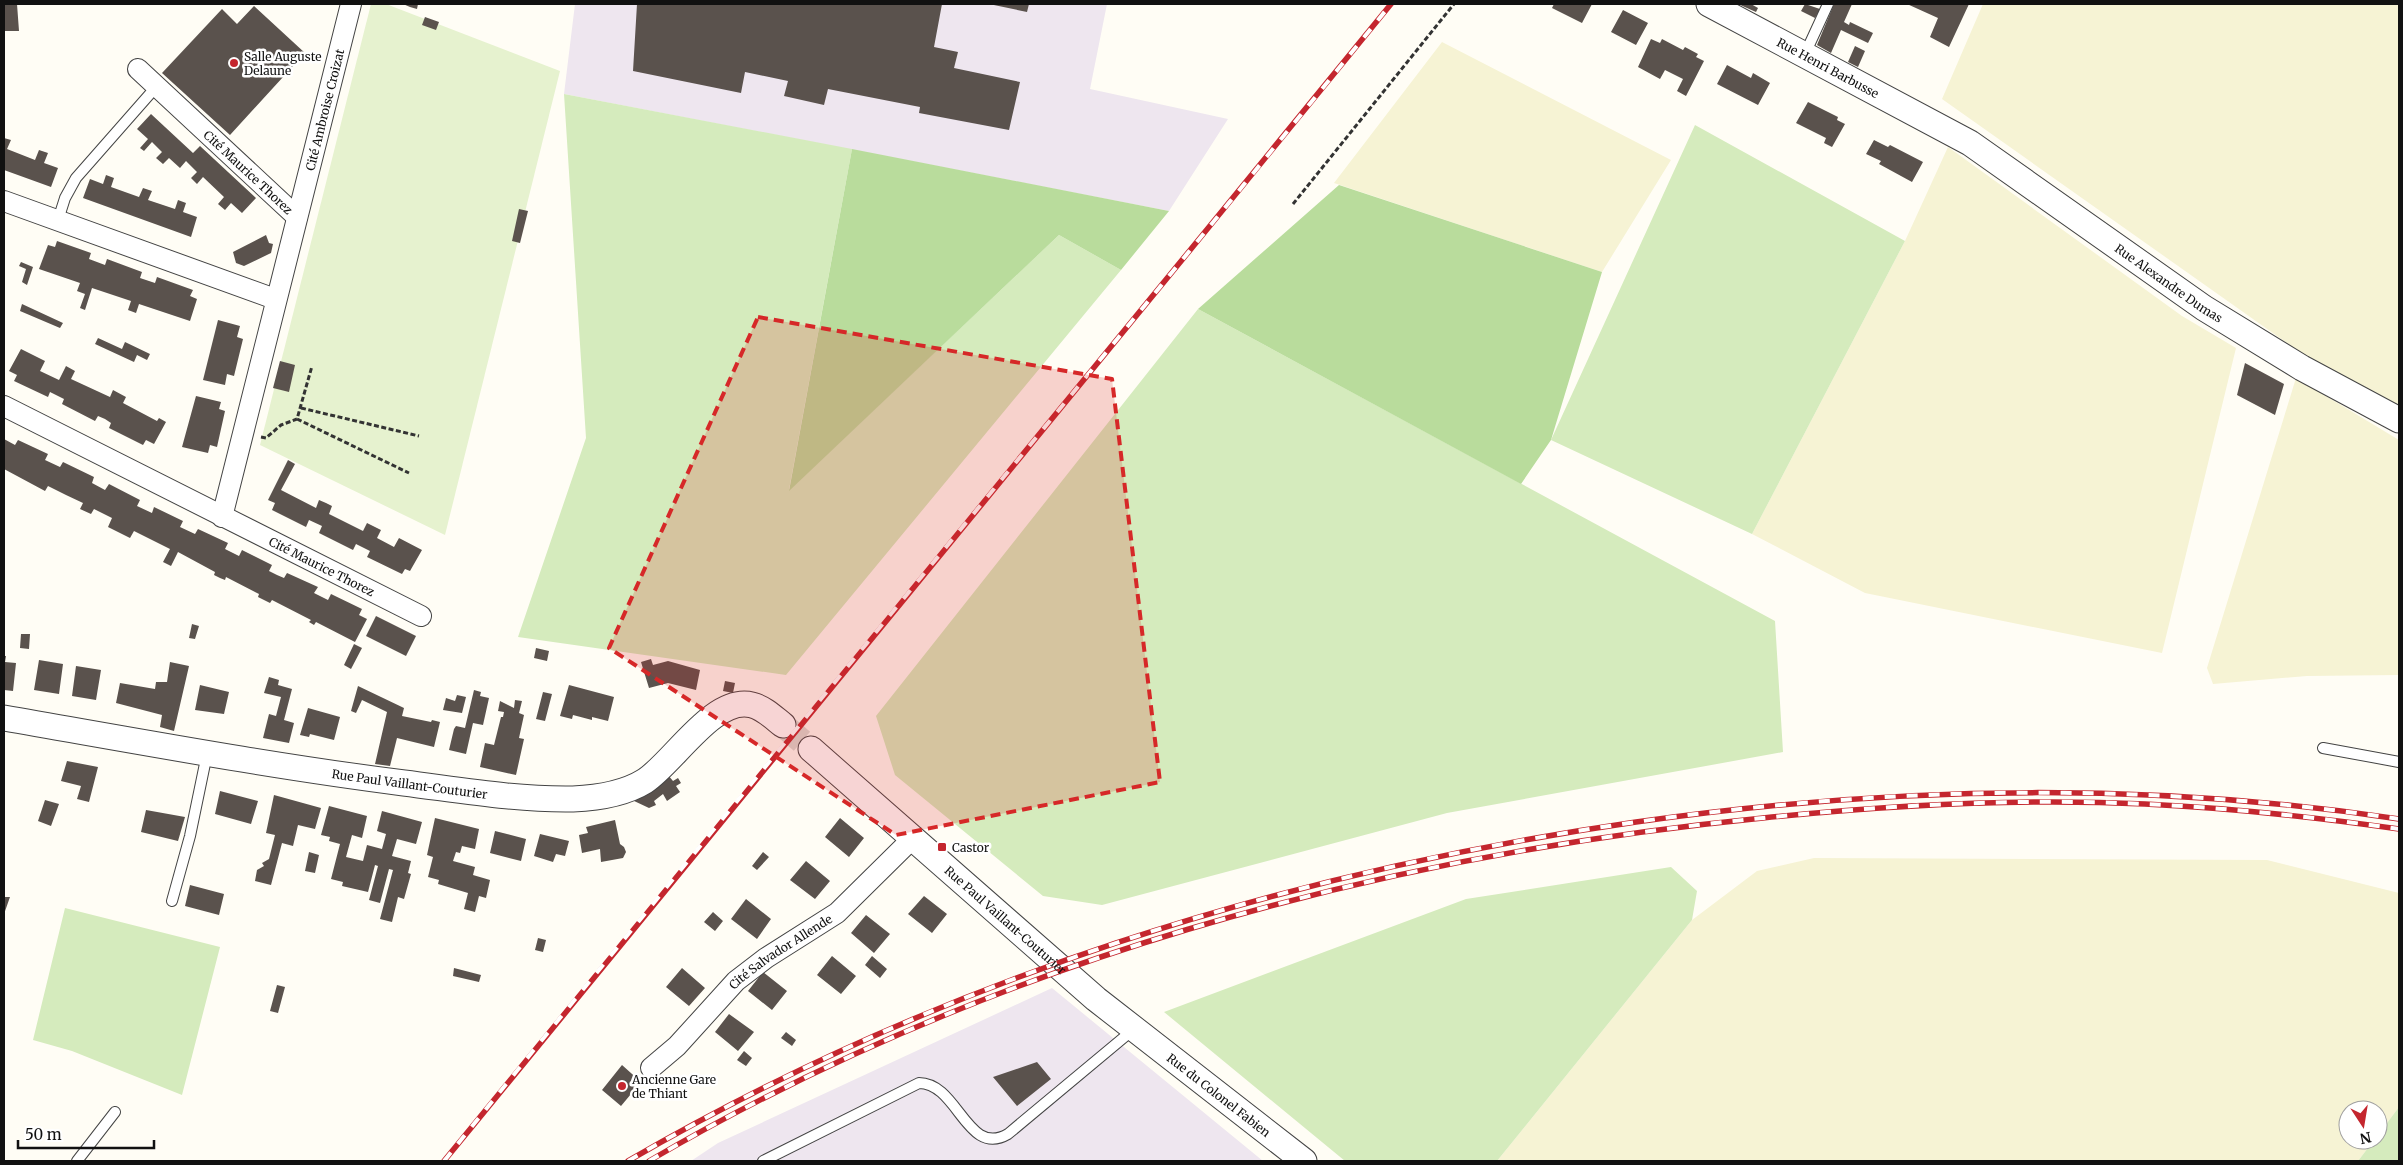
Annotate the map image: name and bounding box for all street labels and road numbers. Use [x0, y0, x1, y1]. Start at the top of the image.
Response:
street label: Rue Henri Barbusse [1775, 34, 1882, 101]
street label: Cité Ambroise Croizat [302, 47, 347, 172]
street label: Cité Maurice Thorez [201, 127, 297, 217]
street label: Rue Alexandre Dumas [2112, 240, 2226, 325]
street label: Cité Maurice Thorez [267, 533, 378, 599]
street label: Rue Paul Vaillant-Couturier [331, 766, 489, 801]
street label: Rue Paul Vaillant-Couturier [942, 862, 1070, 978]
street label: Cité Salvador Allende [725, 911, 835, 992]
street label: Rue du Colonel Fabien [1164, 1050, 1274, 1140]

